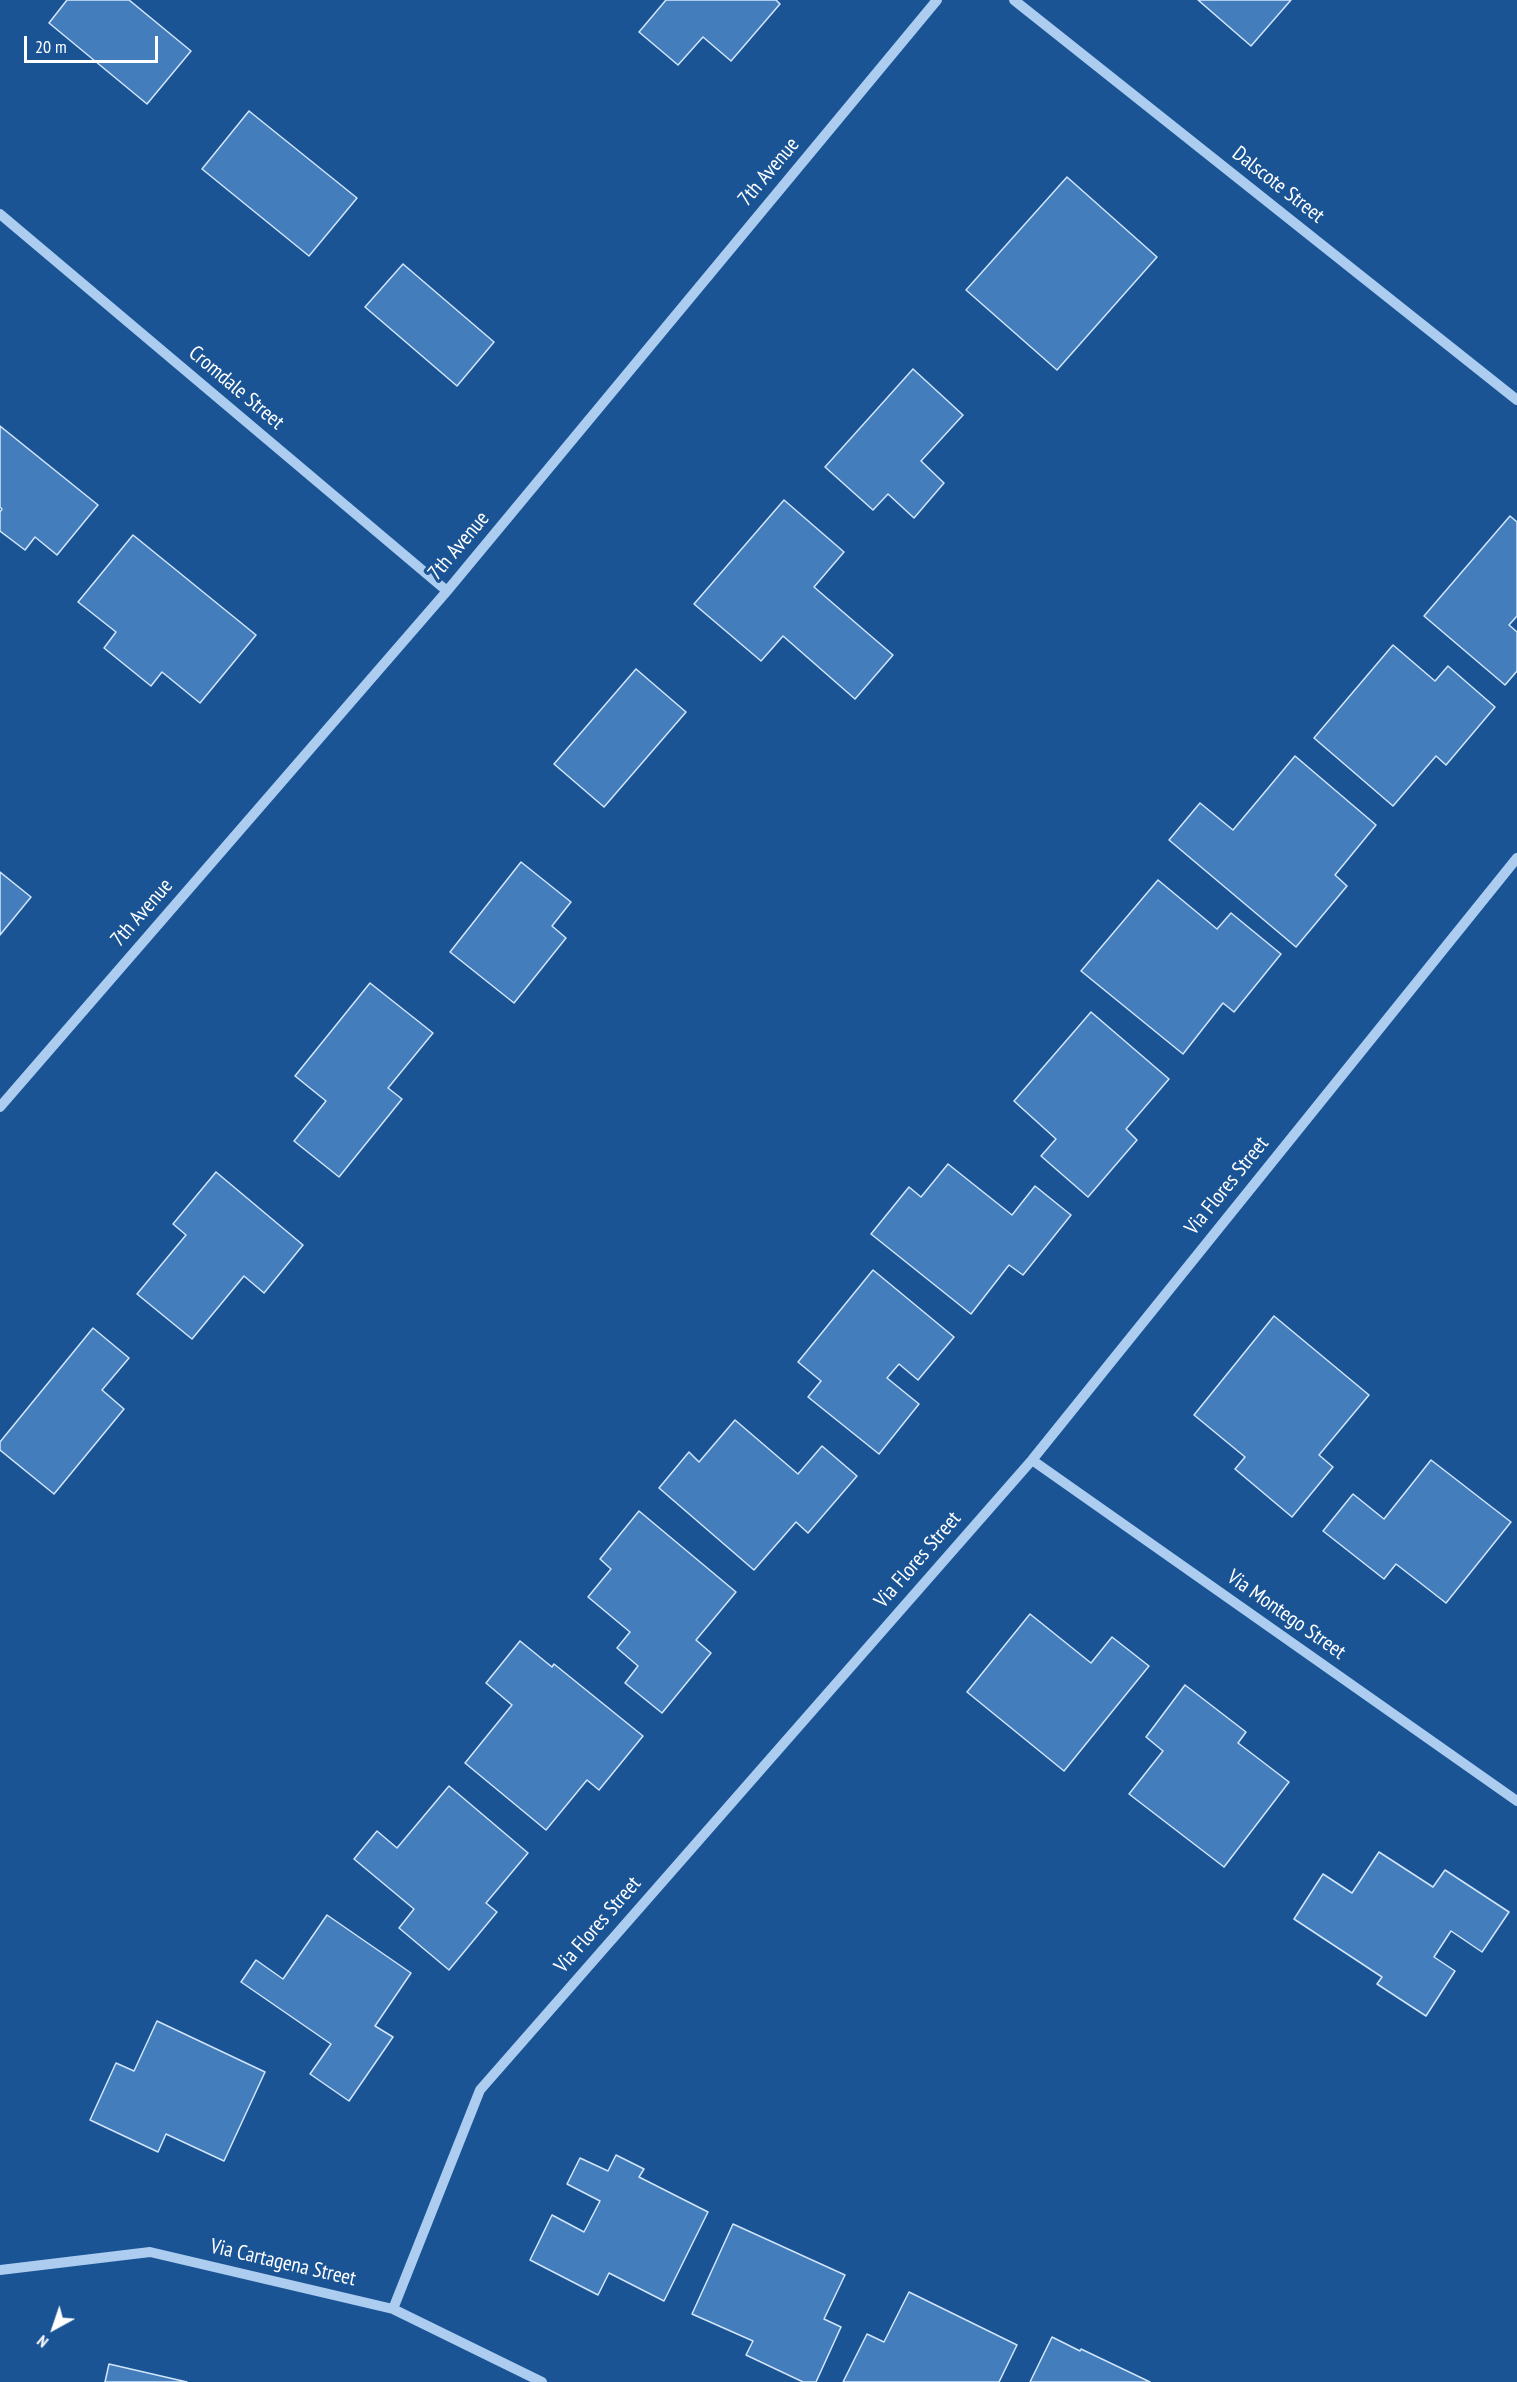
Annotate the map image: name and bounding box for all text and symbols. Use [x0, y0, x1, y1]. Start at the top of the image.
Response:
scale bar [27, 24, 160, 62]
text: 20 m [35, 35, 67, 58]
street label: 7th Avenue [733, 133, 805, 211]
street label: Dalscote Street [1227, 141, 1329, 229]
street label: Cromdale Street [183, 341, 289, 435]
street label: 7th Avenue [423, 507, 495, 585]
street label: 7th Avenue [106, 874, 178, 952]
street label: Via Flores Street [1180, 1132, 1274, 1240]
street label: Via Flores Street [869, 1507, 967, 1613]
street label: Via Montego Street [1222, 1565, 1350, 1665]
street label: Via Flores Street [549, 1872, 647, 1978]
street label: Via Cartagena Street [208, 2234, 358, 2292]
north arrow [24, 2298, 84, 2358]
text: N [33, 2331, 52, 2352]

